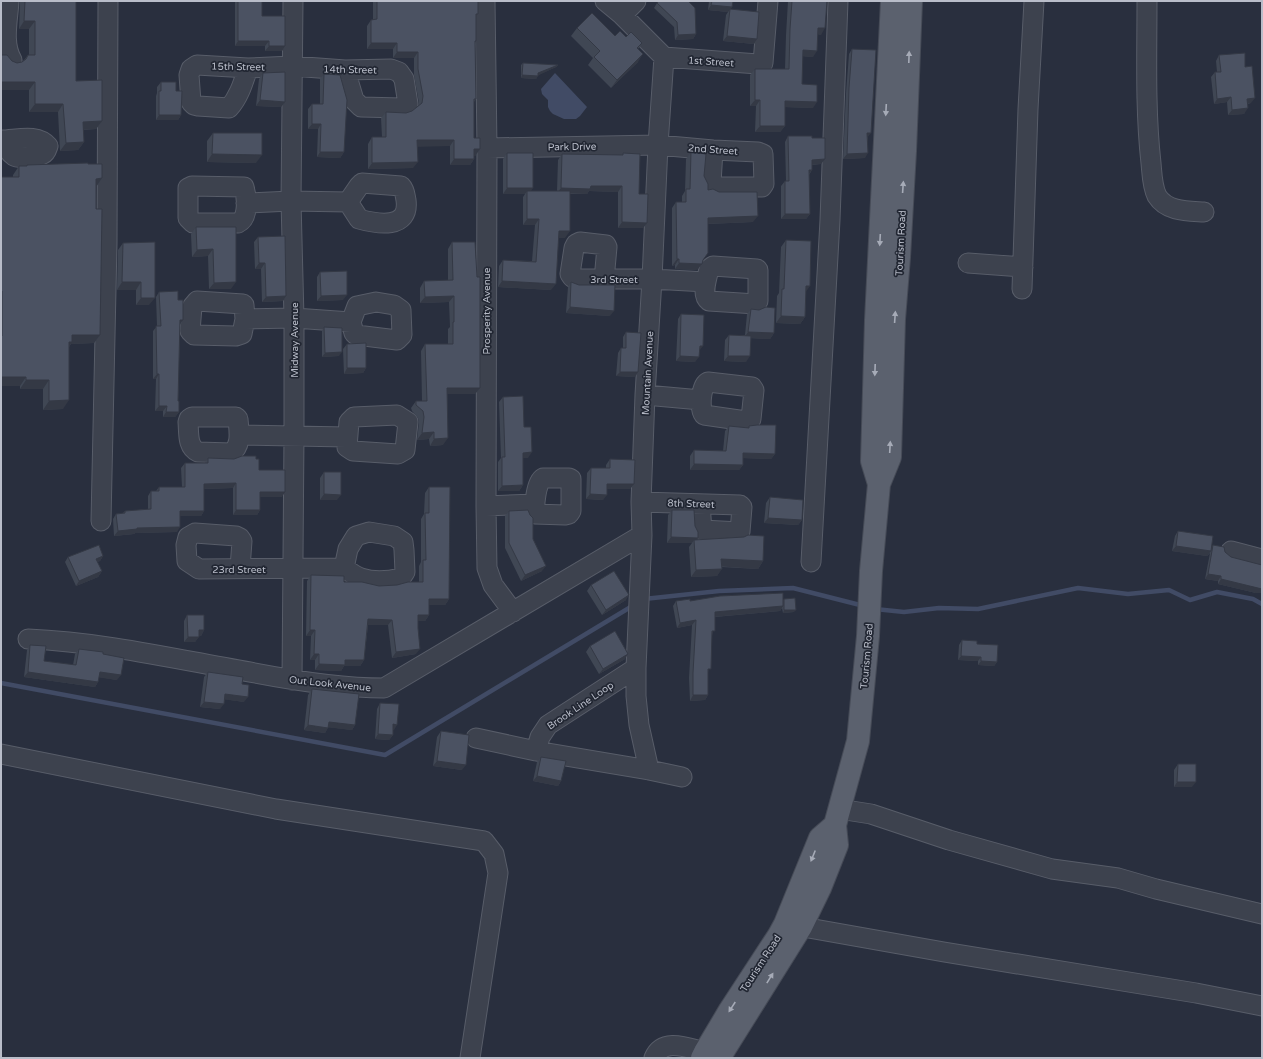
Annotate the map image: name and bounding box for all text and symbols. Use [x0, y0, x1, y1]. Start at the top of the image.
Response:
one-way arrow [906, 50, 912, 63]
street label: 1st Street [688, 54, 734, 70]
street label: 15th Street [211, 61, 265, 73]
street label: 14th Street [323, 64, 377, 76]
one-way arrow [883, 104, 890, 116]
street label: Park Drive [548, 141, 597, 153]
street label: 2nd Street [688, 142, 738, 158]
one-way arrow [899, 181, 906, 193]
street label: Tourism Road [893, 210, 909, 276]
one-way arrow [877, 234, 883, 247]
street label: Prosperity Avenue [481, 267, 493, 355]
street label: 3rd Street [590, 274, 638, 286]
street label: Midway Avenue [289, 302, 301, 378]
one-way arrow [891, 311, 898, 323]
street label: Mountain Avenue [640, 330, 656, 415]
one-way arrow [872, 364, 878, 377]
one-way arrow [887, 440, 893, 453]
street label: 8th Street [667, 497, 715, 511]
street label: 23rd Street [212, 564, 266, 576]
street label: Tourism Road [858, 623, 876, 689]
street label: Out Look Avenue [288, 674, 372, 694]
street label: Brook Line Loop [545, 679, 616, 732]
one-way arrow [810, 851, 816, 862]
street label: Tourism Road [738, 933, 784, 994]
one-way arrow [766, 973, 774, 983]
one-way arrow [728, 1001, 735, 1013]

